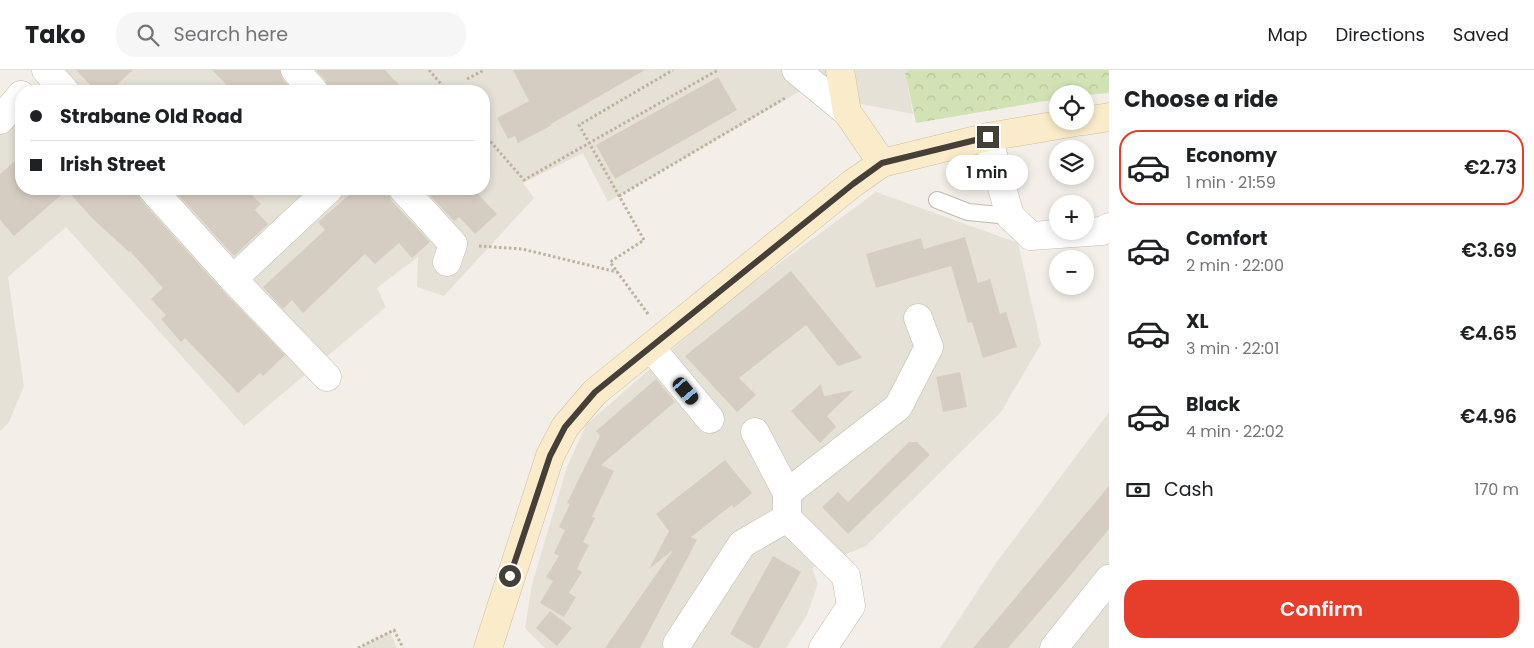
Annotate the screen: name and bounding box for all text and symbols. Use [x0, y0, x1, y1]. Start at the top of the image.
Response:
search box [116, 12, 466, 57]
text: Tako [25, 18, 86, 51]
icon: search [134, 21, 162, 49]
text: Search here [174, 21, 288, 48]
text: Map [1268, 22, 1307, 47]
text: Directions [1335, 22, 1425, 47]
text: Saved [1453, 22, 1509, 47]
text: Choose a ride [1124, 84, 1278, 115]
map controls [1049, 85, 1094, 295]
button: locate [1049, 85, 1094, 130]
text: Strabane Old Road [60, 103, 243, 130]
route end [977, 126, 999, 148]
button: layers [1049, 140, 1094, 185]
text: Economy [1186, 142, 1277, 169]
icon: car [1126, 145, 1171, 190]
text: Irish Street [60, 151, 165, 178]
callout: 1 min [947, 154, 1029, 190]
text: €2.73 [1464, 154, 1517, 181]
text: 1 min [966, 161, 1008, 184]
text: 1 min · 21:59 [1186, 171, 1276, 194]
button: + [1049, 195, 1094, 240]
text: Comfort [1186, 225, 1268, 252]
icon: car [1126, 228, 1171, 273]
text: €3.69 [1461, 237, 1517, 264]
button: − [1049, 250, 1094, 295]
text: 2 min · 22:00 [1186, 254, 1284, 277]
text: XL [1186, 308, 1209, 335]
icon: car [1126, 311, 1171, 356]
text: €4.65 [1460, 320, 1517, 347]
text: 3 min · 22:01 [1186, 337, 1279, 360]
car [670, 375, 701, 407]
text: Black [1186, 391, 1240, 418]
icon: car [1126, 394, 1171, 439]
text: €4.96 [1460, 403, 1517, 430]
text: 4 min · 22:02 [1186, 420, 1284, 443]
icon: cash [1124, 476, 1152, 504]
text: Cash [1164, 476, 1214, 503]
text: 170 m [1474, 478, 1519, 501]
route start [499, 565, 521, 587]
button: Confirm [1124, 580, 1519, 638]

